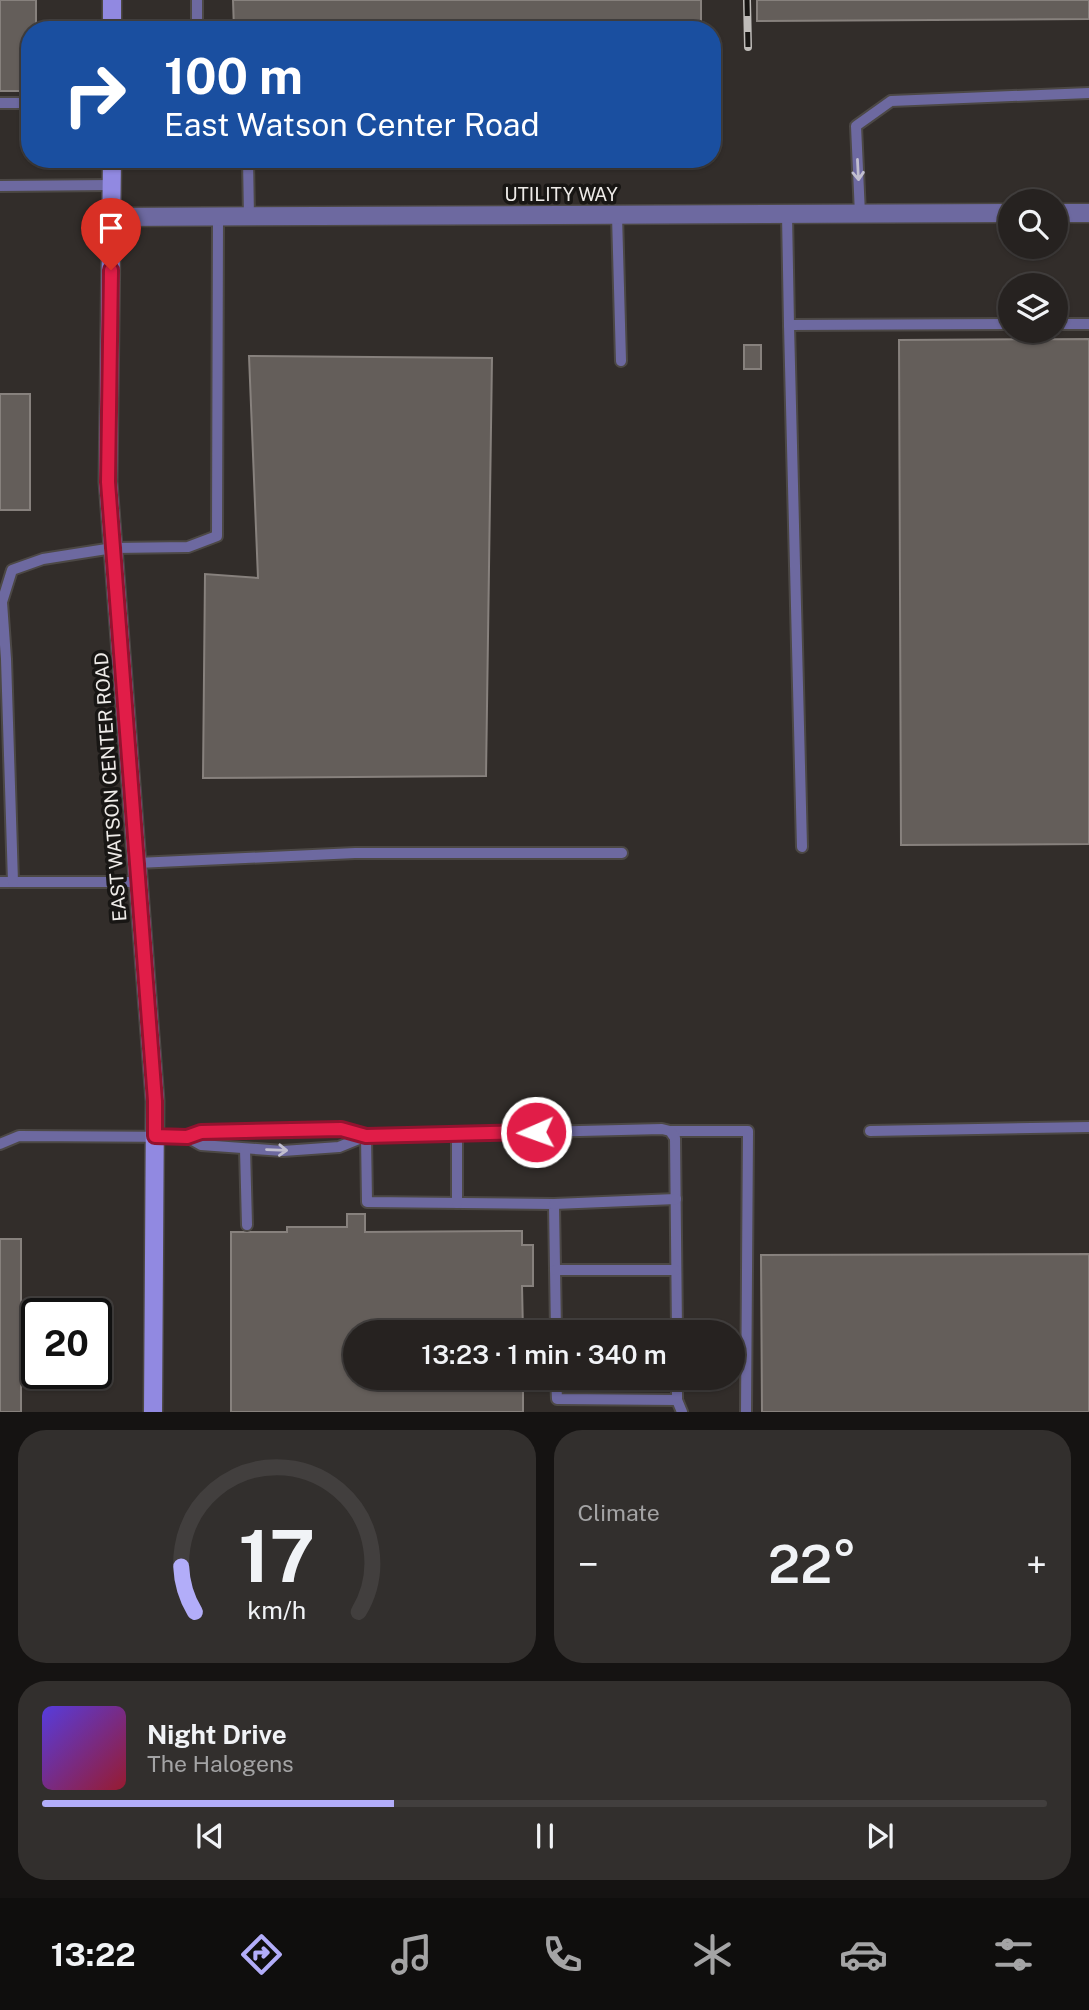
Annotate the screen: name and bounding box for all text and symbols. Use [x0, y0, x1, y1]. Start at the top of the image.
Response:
text: 100 m [164, 47, 303, 105]
icon: right [49, 49, 140, 140]
text: East Watson Center Road [164, 106, 540, 143]
one-way arrow [852, 158, 865, 181]
street label: UTILITY WAY [504, 183, 618, 205]
map controls [998, 189, 1068, 343]
button: search [998, 189, 1068, 259]
pin [81, 198, 141, 270]
icon: arrive [92, 209, 130, 247]
button: layers [998, 273, 1068, 343]
street label: EAST WATSON CENTER ROAD [90, 652, 130, 922]
position arrow [499, 1095, 573, 1169]
one-way arrow [265, 1144, 288, 1157]
speed limit sign: 20 [21, 1298, 112, 1389]
text: 13:23 · 1 min · 340 m [421, 1339, 667, 1370]
text: Climate [578, 1499, 660, 1526]
text: 17 [238, 1514, 315, 1599]
text: 22° [768, 1534, 857, 1595]
text: − [578, 1542, 599, 1587]
text: + [1026, 1542, 1047, 1587]
text: km/h [247, 1595, 306, 1625]
text: Night Drive [147, 1719, 287, 1750]
text: The Halogens [147, 1750, 294, 1777]
icon: previous [191, 1817, 229, 1855]
icon: pause [526, 1817, 564, 1855]
icon: next [861, 1817, 899, 1855]
icon: directions [237, 1930, 286, 1979]
icon: music [387, 1930, 436, 1979]
icon: phone [538, 1930, 587, 1979]
icon: climate [688, 1930, 737, 1979]
icon: car [839, 1930, 888, 1979]
icon: filters [989, 1930, 1038, 1979]
text: 13:22 [51, 1936, 136, 1973]

